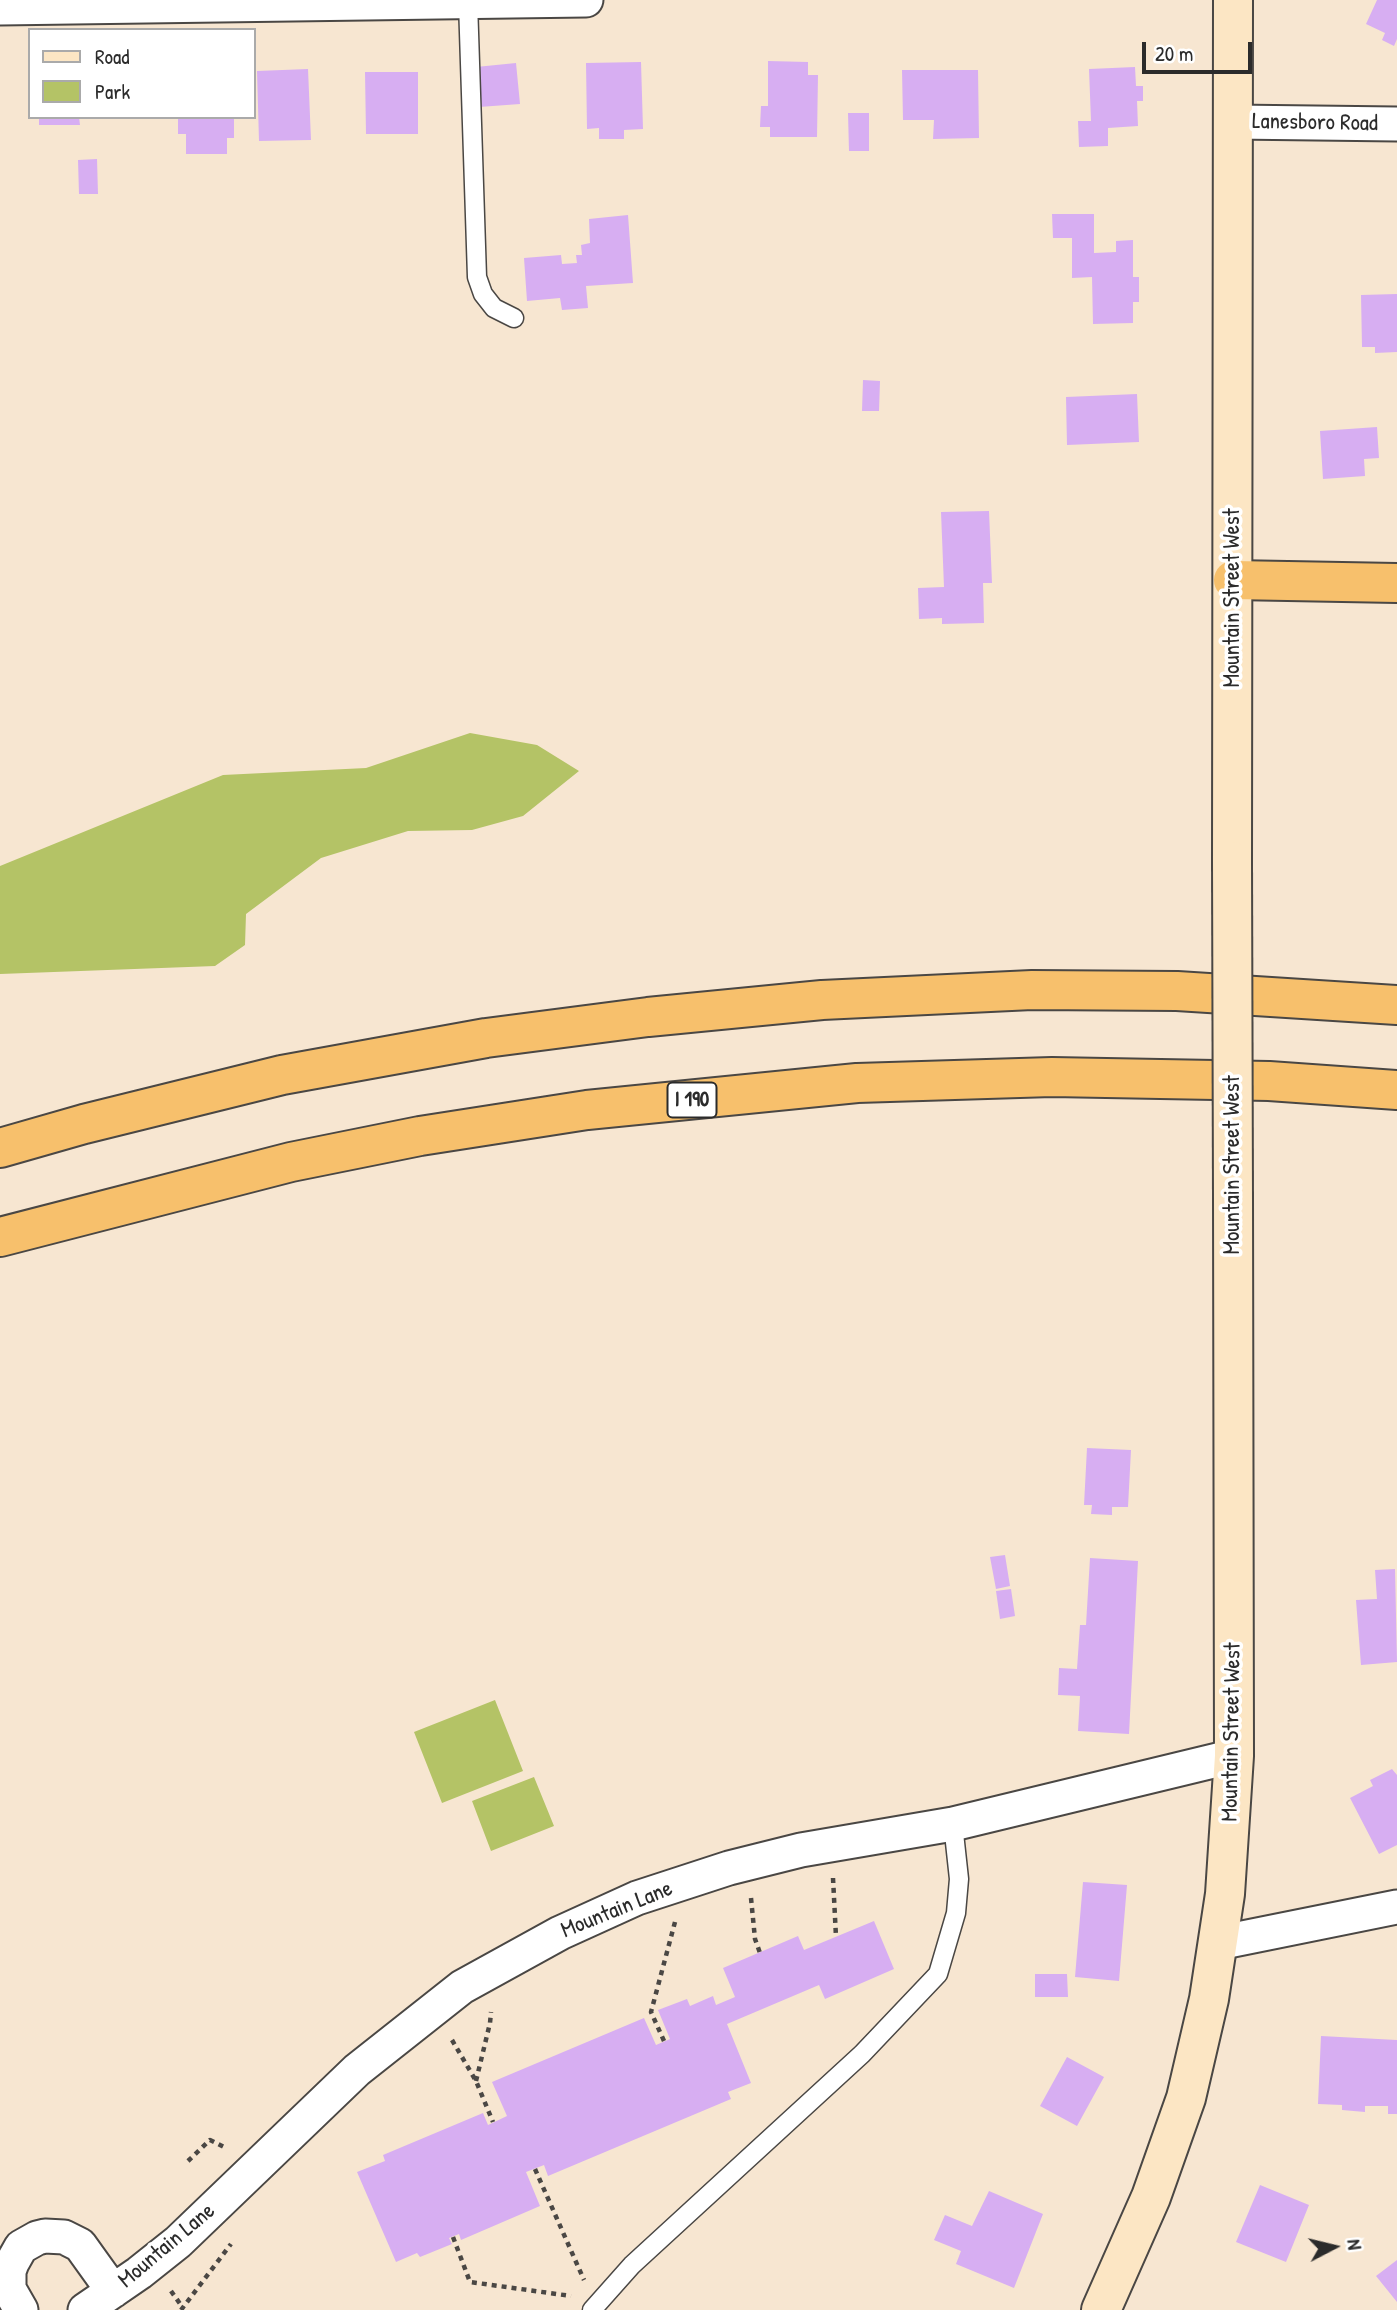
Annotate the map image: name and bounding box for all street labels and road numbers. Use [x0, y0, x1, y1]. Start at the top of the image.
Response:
street label: Lanesboro Road [1252, 108, 1378, 138]
street label: Mountain Street West [1219, 508, 1247, 688]
street label: Mountain Street West [1219, 1075, 1247, 1255]
road number: I 190 [668, 1082, 716, 1118]
street label: Mountain Street West [1217, 1642, 1247, 1822]
street label: Mountain Lane [557, 1875, 677, 1945]
street label: Mountain Lane [113, 2198, 221, 2294]

